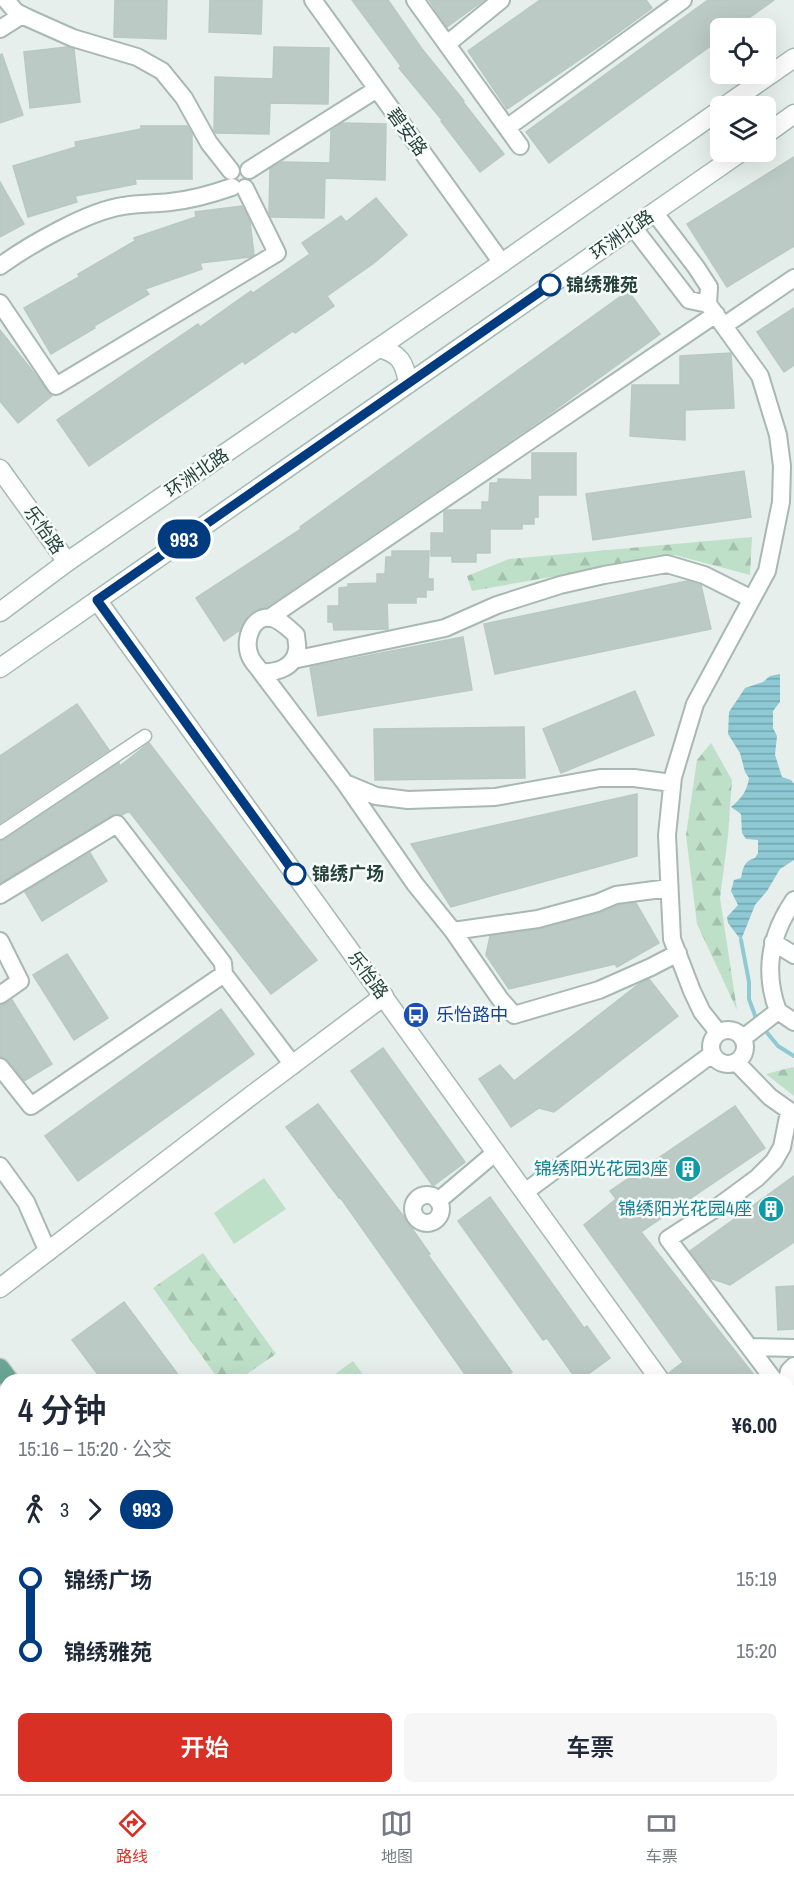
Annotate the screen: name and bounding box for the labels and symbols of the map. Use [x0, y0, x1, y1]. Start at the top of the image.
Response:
street label: 碧安路 [381, 103, 433, 161]
street label: 环洲北路 [585, 204, 658, 265]
place label: 锦绣雅苑 [566, 272, 638, 297]
marker: 锦绣雅苑 [539, 274, 561, 296]
street label: 环洲北路 [160, 442, 234, 503]
street label: 乐怡路 [19, 500, 70, 559]
line badge: 993 [150, 520, 219, 558]
place label: 锦绣广场 [312, 861, 384, 886]
marker: 锦绣广场 [284, 863, 306, 885]
street label: 乐怡路 [342, 946, 394, 1004]
bus stop icon: 乐怡路中 [401, 1000, 431, 1030]
place label: 乐怡路中 [436, 1002, 508, 1027]
building icon: 锦绣阳光花园3座 [673, 1154, 703, 1184]
place label: 锦绣阳光花园3座 [534, 1156, 668, 1181]
building icon: 锦绣阳光花园4座 [756, 1194, 786, 1224]
place label: 锦绣阳光花园4座 [618, 1196, 752, 1221]

